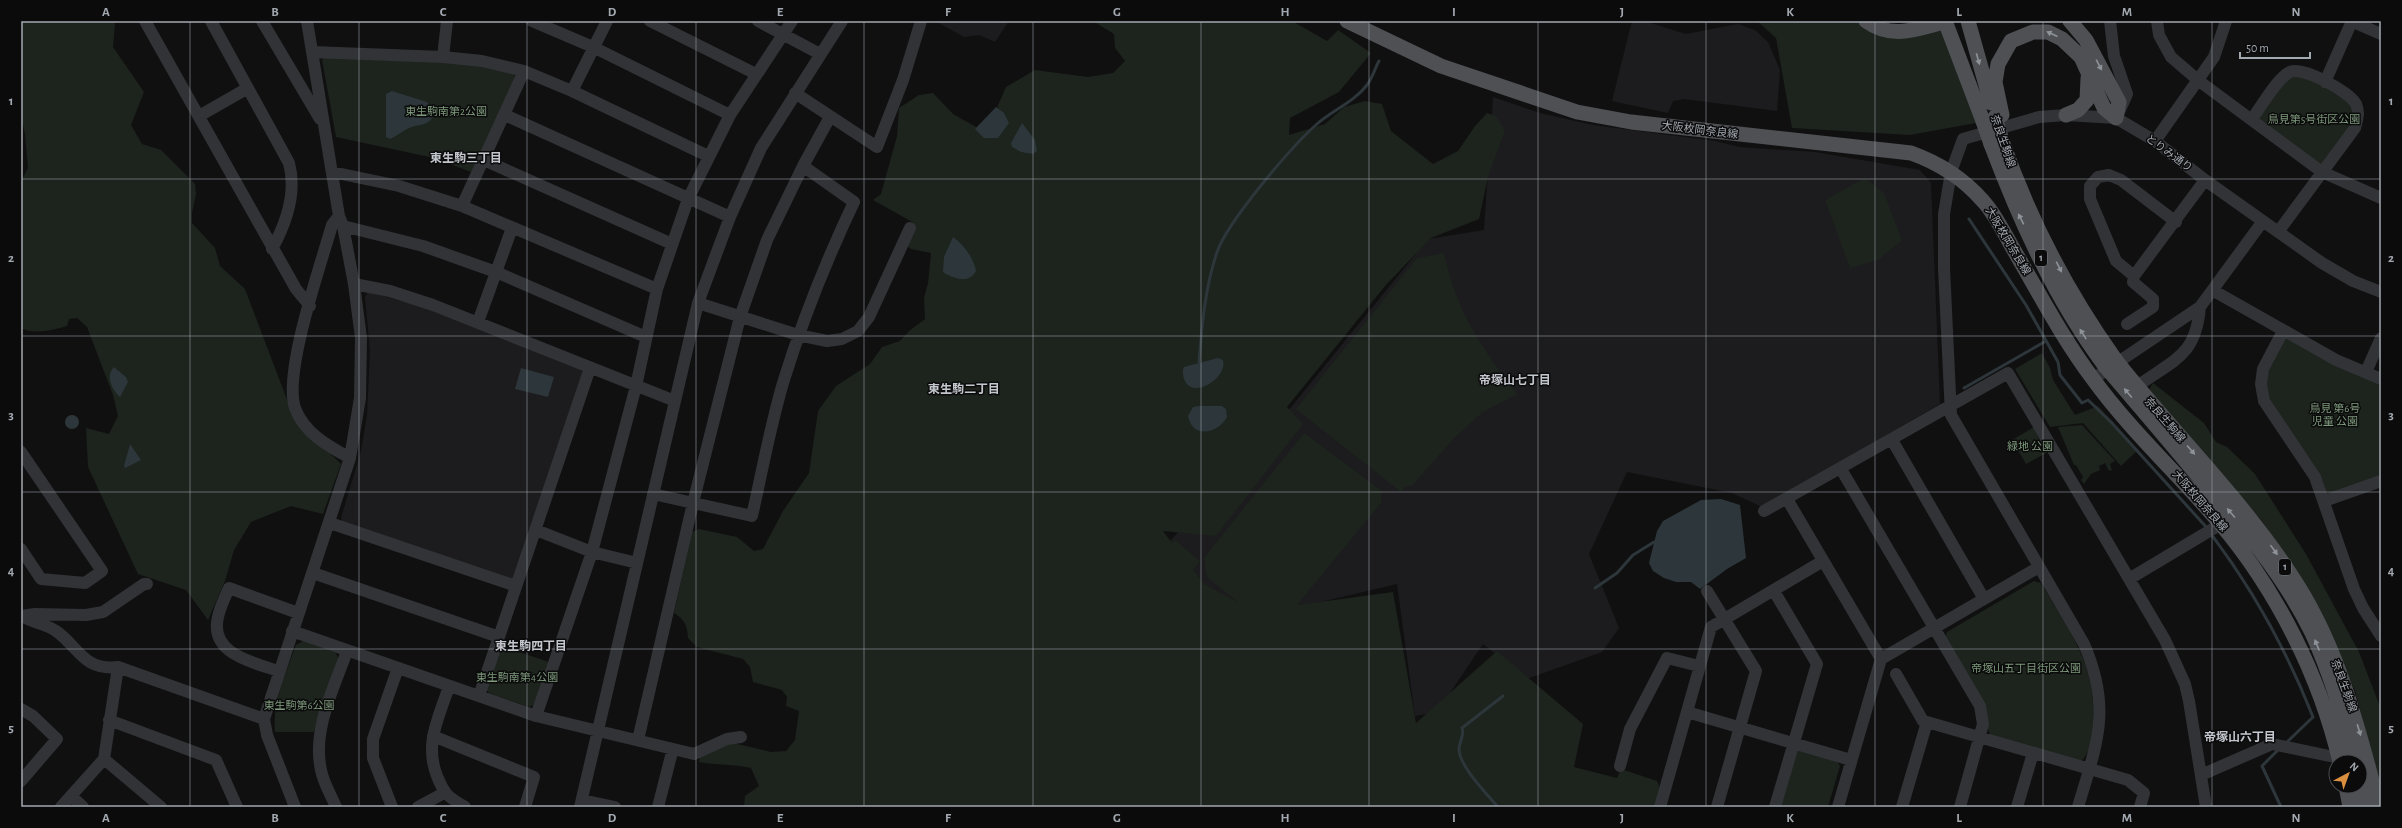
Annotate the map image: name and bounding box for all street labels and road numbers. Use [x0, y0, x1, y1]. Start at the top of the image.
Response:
street label: 奈良生駒線 [1989, 113, 2018, 169]
street label: 大阪枚岡奈良線 [1661, 119, 1739, 140]
street label: とりみ通り [2144, 132, 2195, 174]
street label: 大阪枚岡奈良線 [1983, 205, 2033, 277]
road number: 1 [2035, 250, 2047, 266]
street label: 奈良生駒線 [2143, 395, 2188, 444]
street label: 大阪枚岡奈良線 [2171, 468, 2230, 534]
road number: 1 [2279, 559, 2291, 575]
street label: 奈良生駒線 [2329, 658, 2360, 714]

